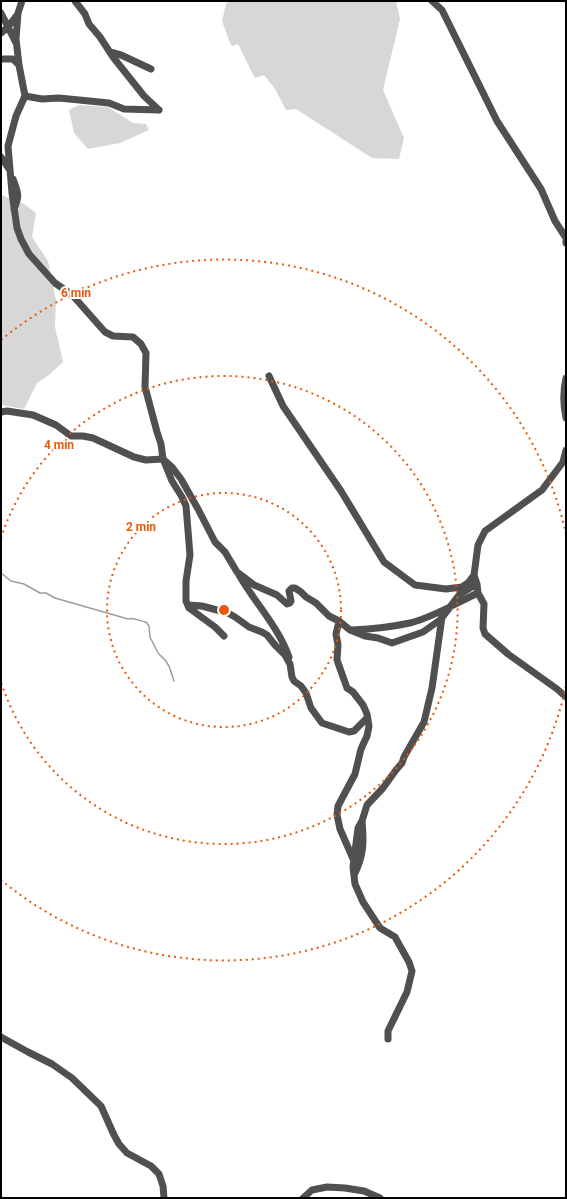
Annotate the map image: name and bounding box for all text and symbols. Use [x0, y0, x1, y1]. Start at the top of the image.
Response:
text: 6 min [61, 286, 91, 300]
text: 4 min [44, 438, 74, 452]
text: 2 min [126, 520, 156, 534]
centre of rings [217, 603, 231, 617]

